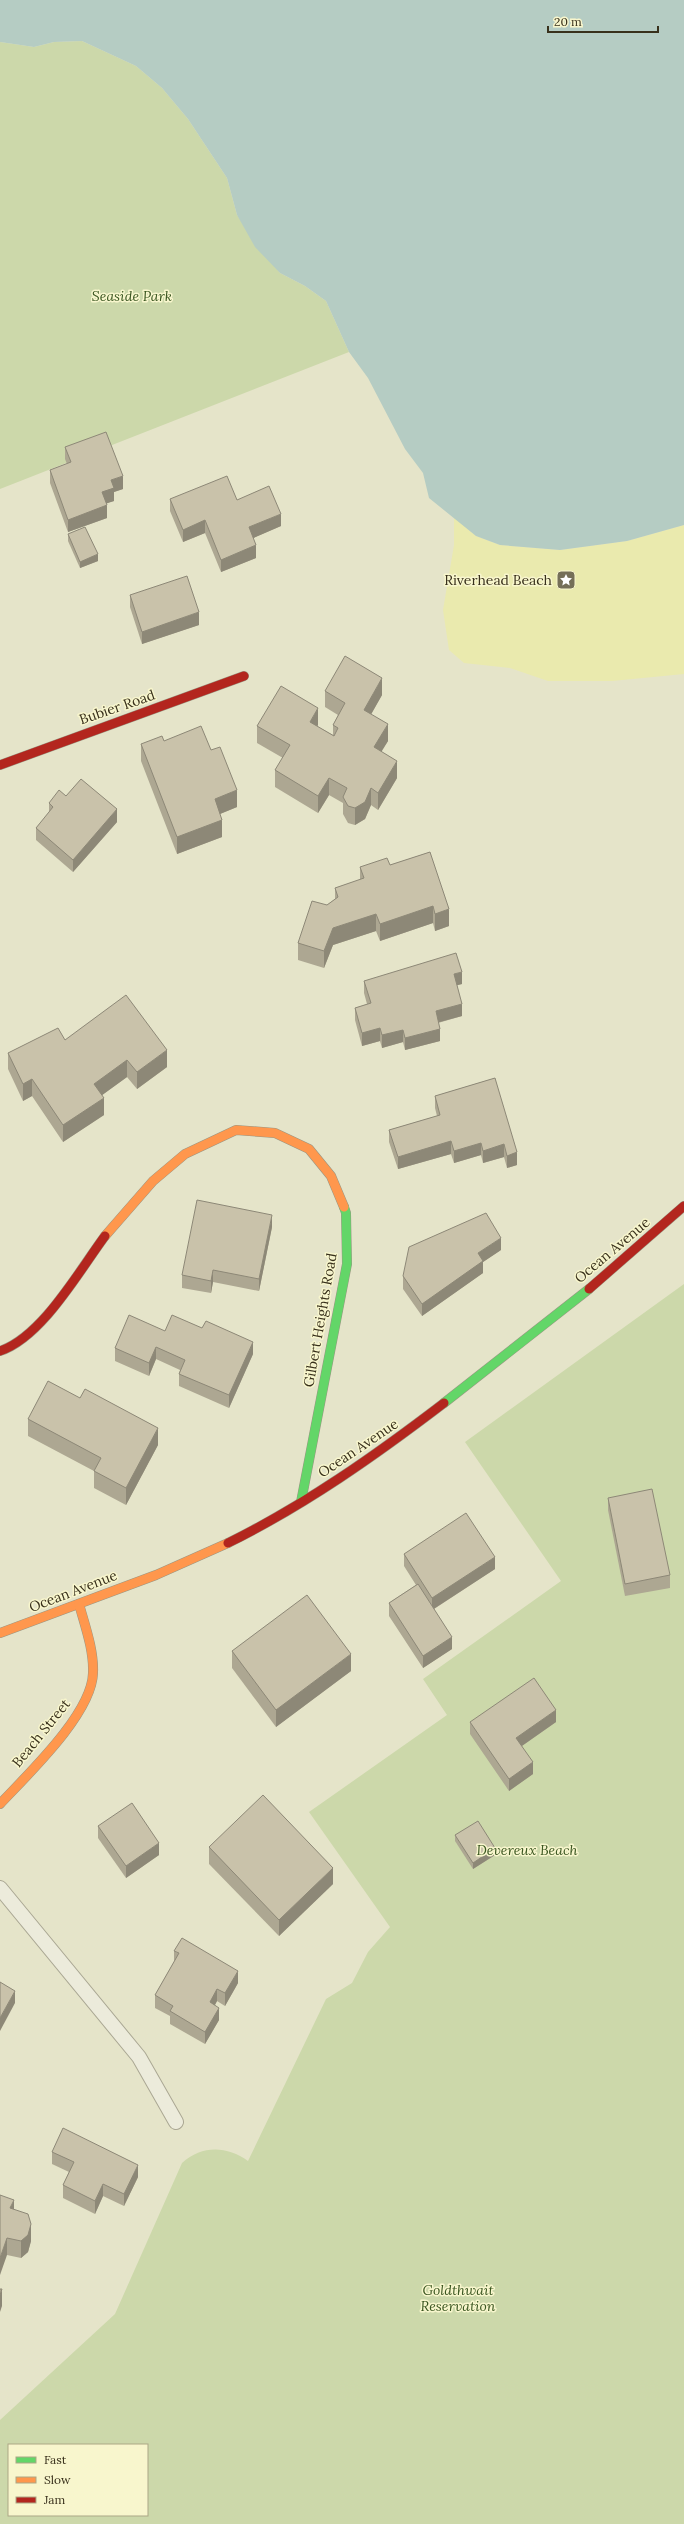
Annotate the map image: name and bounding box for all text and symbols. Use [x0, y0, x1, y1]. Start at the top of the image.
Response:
scale bar [548, 8, 658, 34]
text: 20 m [554, 14, 582, 29]
park label: Seaside Park [92, 287, 172, 305]
place icon: Riverhead Beach [555, 569, 577, 591]
place label: Riverhead Beach [444, 571, 552, 589]
street label: Bubier Road [77, 686, 157, 728]
street label: Ocean Avenue [571, 1213, 654, 1287]
street label: Gilbert Heights Road [299, 1252, 341, 1388]
street label: Ocean Avenue [314, 1414, 402, 1481]
street label: Ocean Avenue [26, 1566, 120, 1616]
street label: Beach Street [8, 1695, 74, 1771]
park label: Devereux Beach [476, 1841, 578, 1859]
park label: Goldthwait Reservation [421, 2281, 496, 2315]
legend [8, 2444, 148, 2516]
text: Fast [44, 2452, 67, 2467]
text: Slow [44, 2472, 71, 2487]
text: Jam [43, 2492, 65, 2507]

